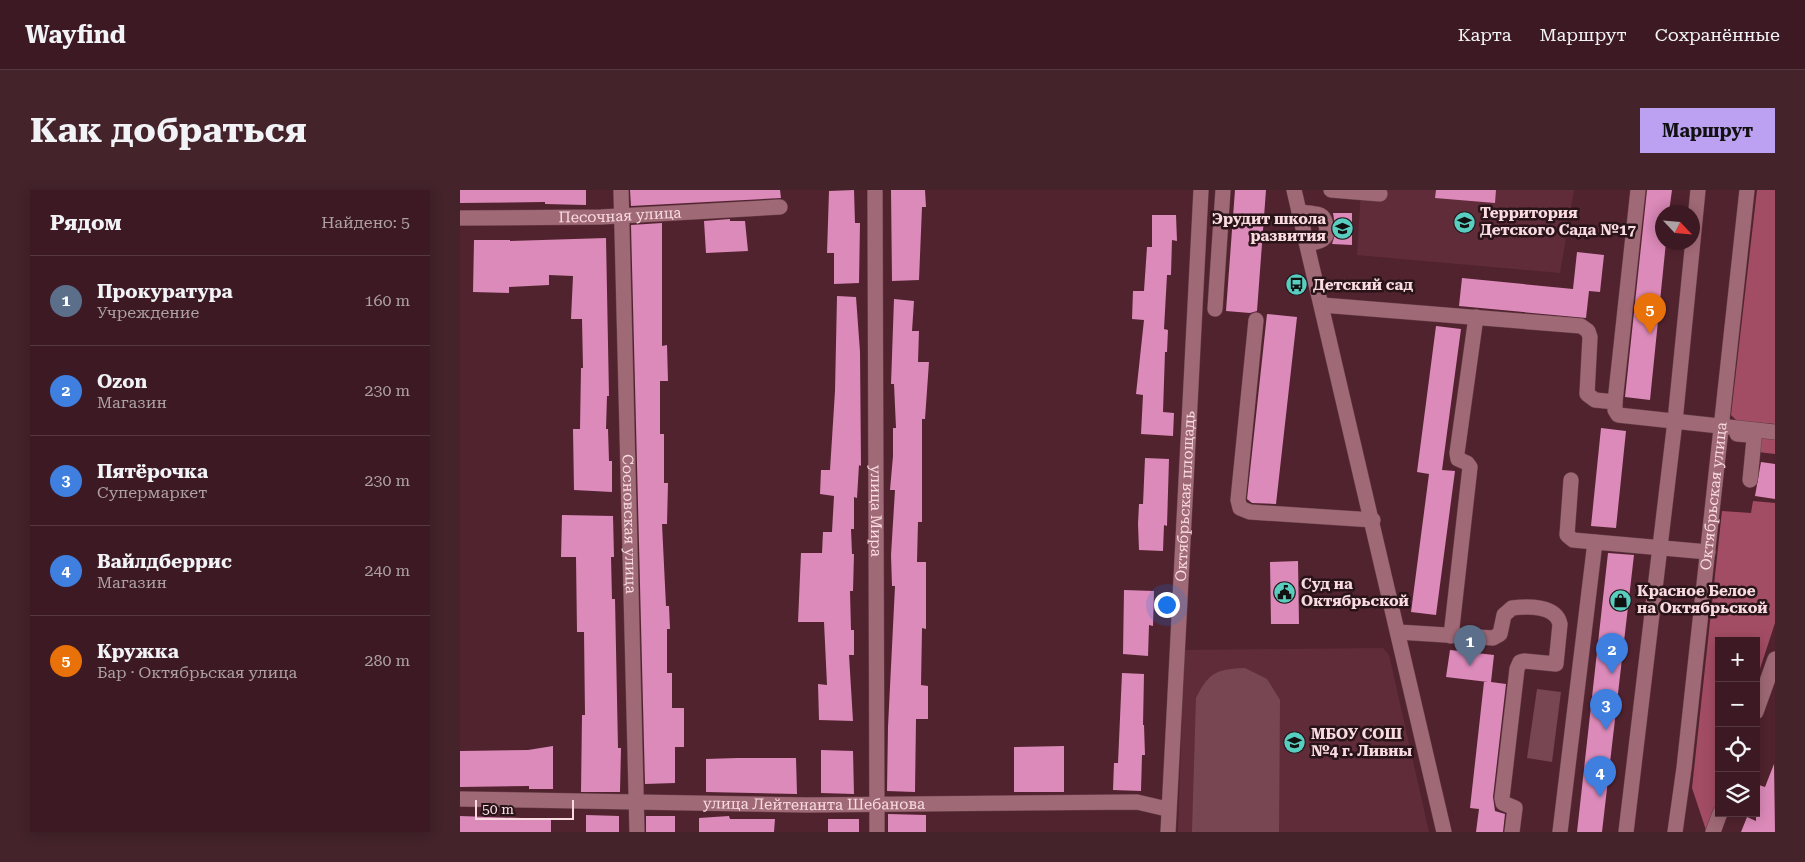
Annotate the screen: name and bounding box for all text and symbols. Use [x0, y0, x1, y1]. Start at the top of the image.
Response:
text: Wayfind [25, 21, 126, 49]
text: Карта [1458, 24, 1512, 45]
text: Маршрут [1540, 24, 1627, 45]
text: Сохранённые [1655, 24, 1780, 45]
button: Маршрут [1640, 108, 1775, 153]
text: Как добраться [30, 110, 307, 151]
street label: Песочная улица [558, 204, 682, 226]
place label: Территория Детского Сада №17 [1480, 204, 1636, 239]
north arrow [1655, 205, 1700, 250]
place label: Эрудит школа развития [1212, 210, 1327, 245]
school or university icon: Территория Детского Сада №17 [1452, 210, 1476, 234]
text: Рядом [50, 211, 122, 235]
text: Найдено: 5 [321, 213, 410, 232]
school or university icon: Эрудит школа развития [1330, 216, 1354, 240]
bus stop icon: Детский сад [1285, 273, 1309, 297]
place label: Детский сад [1313, 276, 1413, 294]
text: Прокуратура [97, 280, 233, 303]
text: 1 [62, 291, 70, 310]
text: 160 m [364, 291, 410, 310]
pin: 5 [1634, 293, 1666, 334]
text: Учреждение [97, 303, 199, 322]
text: Ozon [97, 370, 147, 393]
text: 2 [62, 381, 70, 400]
text: 230 m [364, 381, 410, 400]
text: Магазин [97, 393, 167, 412]
street label: Октябрьская площадь [1172, 411, 1199, 582]
street label: Октябрьская улица [1697, 421, 1731, 571]
street label: Сосновская улица [619, 454, 640, 594]
text: Пятёрочка [97, 460, 208, 483]
street label: улица Мира [867, 465, 885, 557]
text: 3 [62, 471, 70, 490]
text: 230 m [364, 471, 410, 490]
text: Супермаркет [97, 483, 207, 502]
text: Вайлдберрис [97, 550, 232, 573]
text: 4 [62, 561, 70, 580]
text: 240 m [364, 561, 410, 580]
text: Магазин [97, 573, 167, 592]
place label: Суд на Октябрьской [1301, 575, 1409, 610]
public building icon: Суд на Октябрьской [1273, 581, 1297, 605]
place label: Красное Белое на Октябрьской [1637, 582, 1768, 617]
shop icon: Красное Белое на Октябрьской [1609, 588, 1633, 612]
your location [1154, 592, 1180, 618]
pin: 1 [1454, 625, 1486, 666]
pin: 2 [1596, 633, 1628, 674]
map controls [1715, 637, 1760, 817]
button: + [1715, 637, 1760, 682]
text: Кружка [97, 640, 179, 663]
text: 5 [62, 651, 70, 670]
text: 280 m [364, 651, 410, 670]
text: Бар · Октябрьская улица [97, 663, 297, 682]
button: − [1715, 682, 1760, 727]
pin: 3 [1590, 689, 1622, 730]
place label: МБОУ СОШ №4 г. Ливны [1311, 725, 1412, 760]
button: locate [1715, 727, 1760, 772]
school or university icon: МБОУ СОШ №4 г. Ливны [1283, 731, 1307, 755]
pin: 4 [1584, 756, 1616, 797]
button: layers [1715, 772, 1760, 817]
street label: улица Лейтенанта Шебанова [703, 794, 925, 814]
scale bar [475, 797, 574, 820]
text: 50 m [482, 801, 514, 817]

